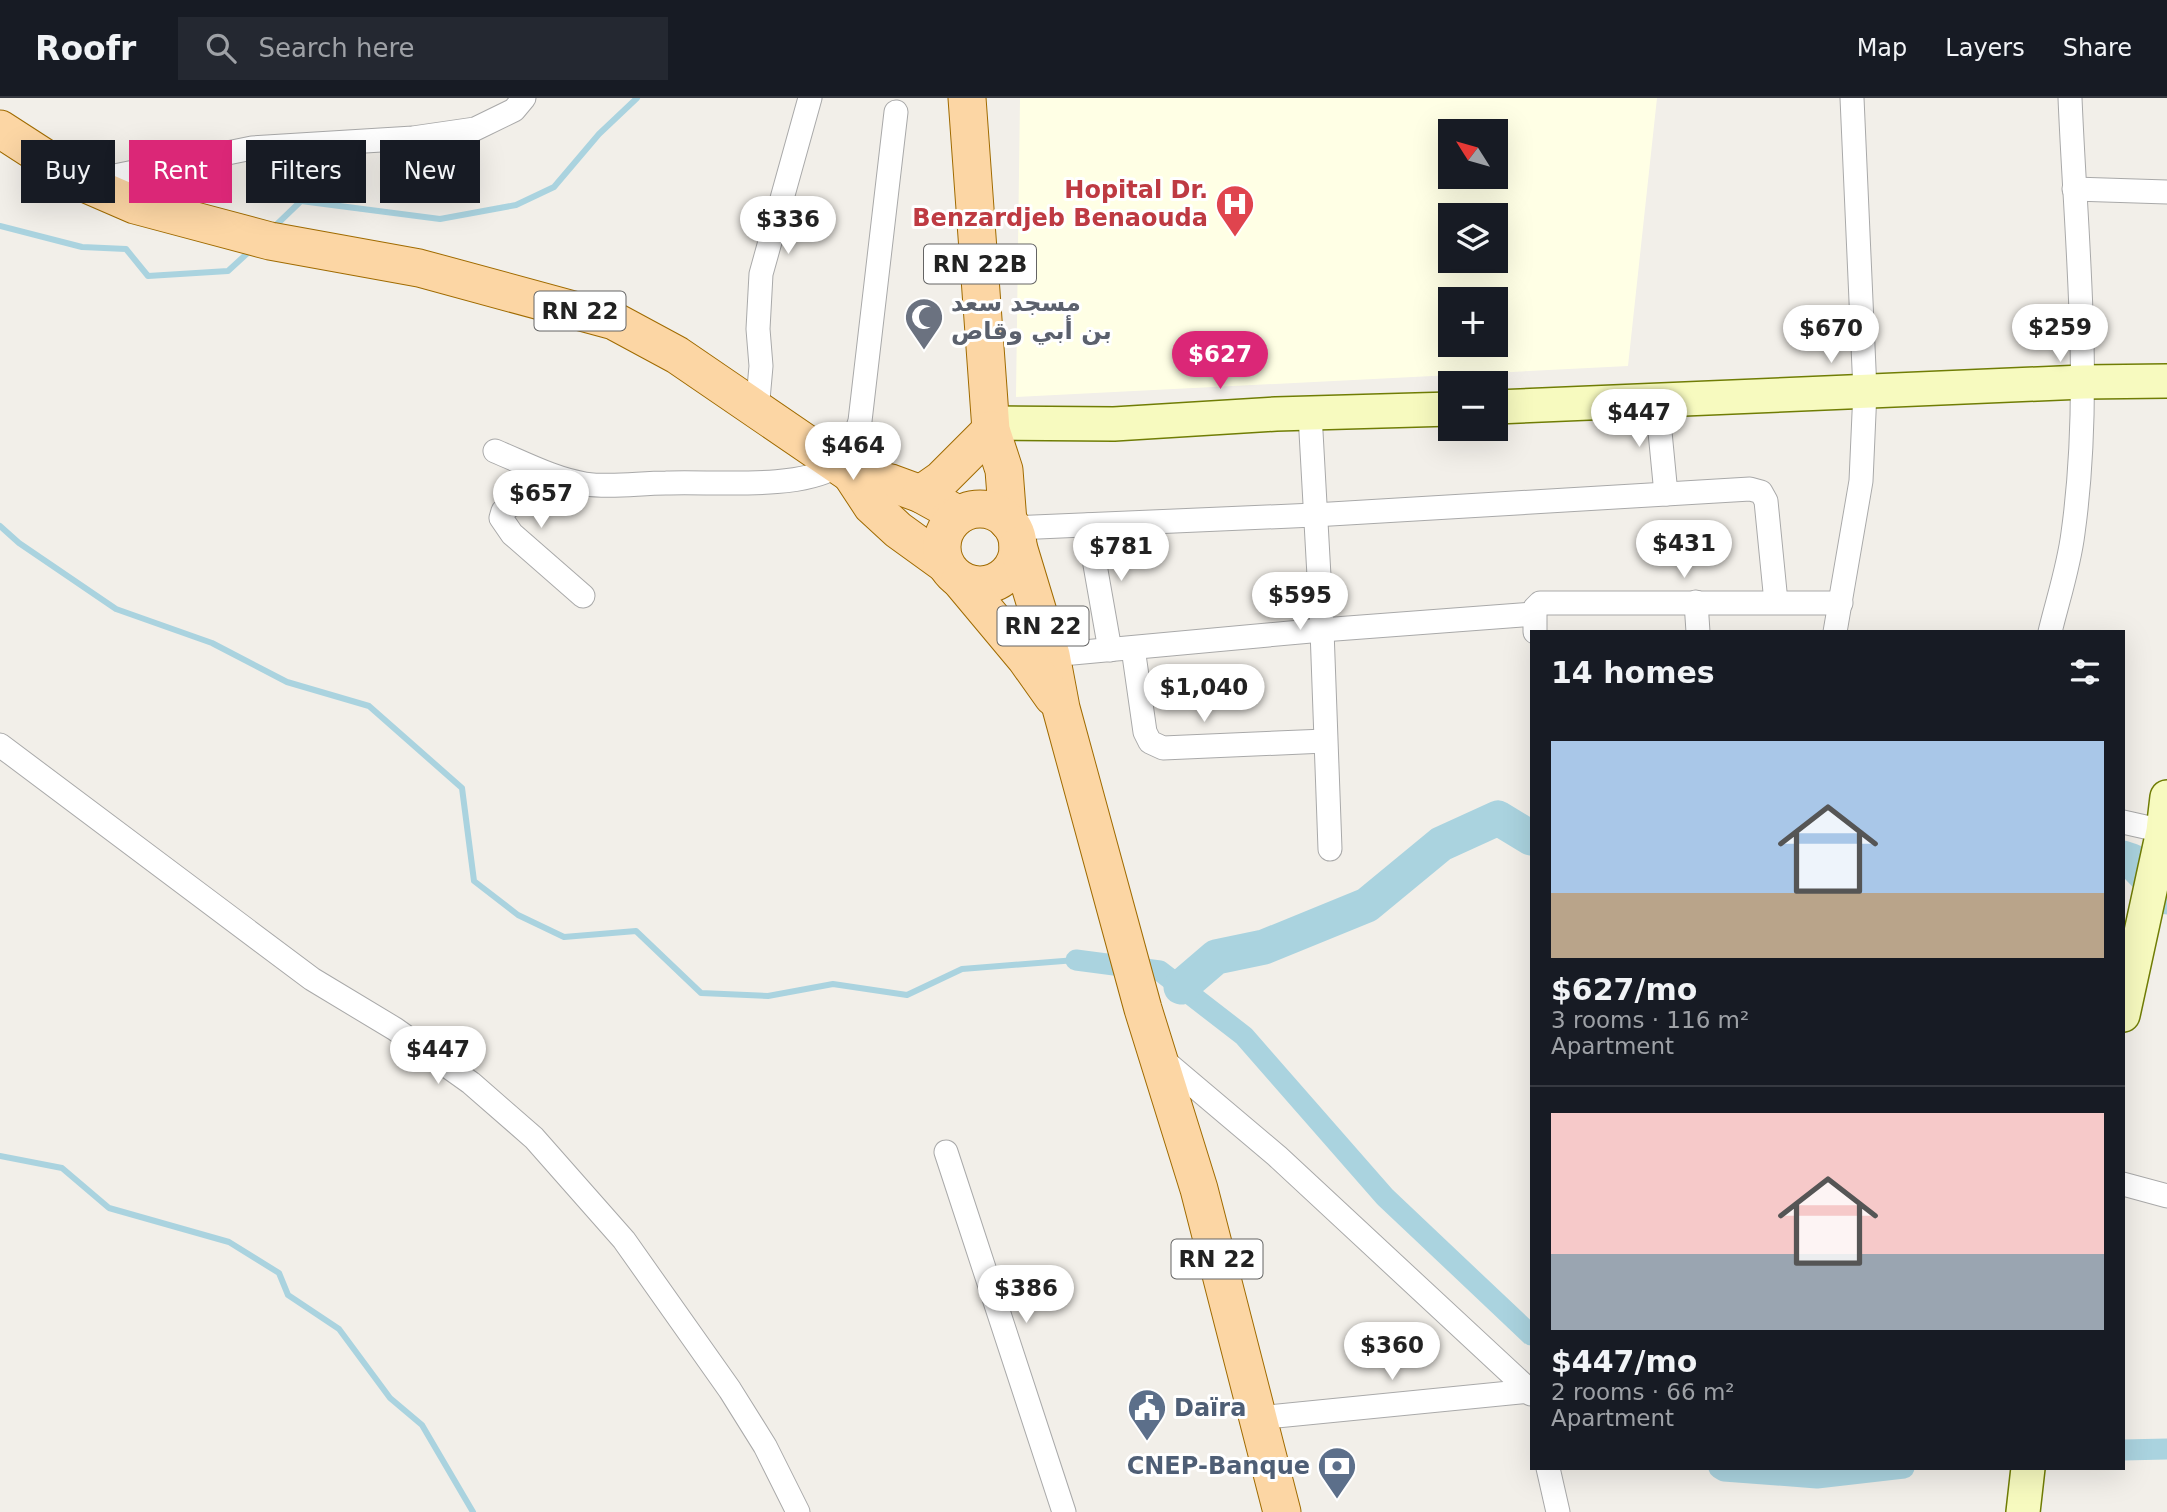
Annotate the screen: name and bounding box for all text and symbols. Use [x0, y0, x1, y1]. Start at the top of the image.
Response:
search box [178, 17, 668, 80]
text: Roofr [35, 29, 136, 68]
icon: search [202, 29, 240, 67]
text: Search here [258, 33, 415, 63]
text: Map [1857, 34, 1907, 62]
text: Layers [1945, 34, 2025, 62]
text: Share [2063, 34, 2132, 62]
north arrow [1438, 119, 1508, 189]
map controls [1438, 119, 1508, 441]
chip: Buy [21, 140, 115, 203]
chip: Rent [129, 140, 232, 203]
chip: Filters [246, 140, 366, 203]
chip: New [380, 140, 480, 203]
place label: Hopital Dr. Benzardjeb Benaouda [912, 176, 1208, 232]
hospital icon: Hopital Dr. Benzardjeb Benaouda [1214, 183, 1256, 238]
pin: $336 [747, 197, 829, 256]
button: layers [1438, 203, 1508, 273]
text: $336 [756, 206, 820, 232]
road number: RN 22B [924, 244, 1036, 284]
button: + [1438, 287, 1508, 357]
place label: مسجد سعد بن أبي وقاص [951, 289, 1112, 345]
road number: RN 22 [534, 292, 626, 330]
mosque icon: مسجد سعد بن أبي وقاص [903, 296, 945, 351]
pin: $259 [2019, 304, 2101, 364]
pin: $670 [1790, 306, 1872, 365]
text: $259 [2028, 314, 2092, 340]
text: $670 [1799, 315, 1863, 341]
pin: $627 [1179, 331, 1261, 391]
text: $627 [1188, 341, 1252, 367]
button: − [1438, 371, 1508, 441]
pin: $447 [1598, 390, 1680, 449]
text: $447 [1607, 399, 1671, 425]
pin: $464 [812, 422, 894, 482]
text: $464 [821, 432, 885, 458]
pin: $657 [500, 470, 582, 530]
text: $657 [509, 480, 573, 506]
pin: $431 [1643, 520, 1725, 580]
pin: $781 [1080, 524, 1162, 583]
text: $431 [1652, 530, 1716, 556]
text: $781 [1089, 533, 1153, 559]
pin: $595 [1259, 573, 1341, 632]
text: $595 [1268, 582, 1332, 608]
road number: RN 22 [998, 606, 1088, 646]
icon: filters [2066, 653, 2104, 691]
text: 14 homes [1551, 655, 1715, 690]
pin: $1,040 [1147, 664, 1261, 724]
text: $1,040 [1160, 674, 1248, 700]
icon: home [1765, 786, 1891, 912]
text: $627/mo [1551, 972, 1697, 1007]
text: 3 rooms · 116 m² [1551, 1007, 1749, 1033]
pin: $447 [397, 1026, 479, 1086]
text: Apartment [1551, 1033, 1674, 1059]
text: $447 [406, 1036, 470, 1062]
icon: home [1765, 1158, 1891, 1284]
road number: RN 22 [1172, 1240, 1262, 1278]
pin: $386 [985, 1266, 1067, 1325]
text: $386 [994, 1275, 1058, 1301]
pin: $360 [1351, 1322, 1433, 1382]
text: $360 [1360, 1332, 1424, 1358]
text: $447/mo [1551, 1344, 1697, 1379]
text: 2 rooms · 66 m² [1551, 1379, 1735, 1405]
public building icon: Daïra [1126, 1387, 1168, 1442]
place label: Daïra [1174, 1394, 1246, 1422]
text: Apartment [1551, 1405, 1674, 1431]
bank icon: CNEP-Banque [1316, 1445, 1358, 1500]
place label: CNEP-Banque [1127, 1452, 1310, 1480]

